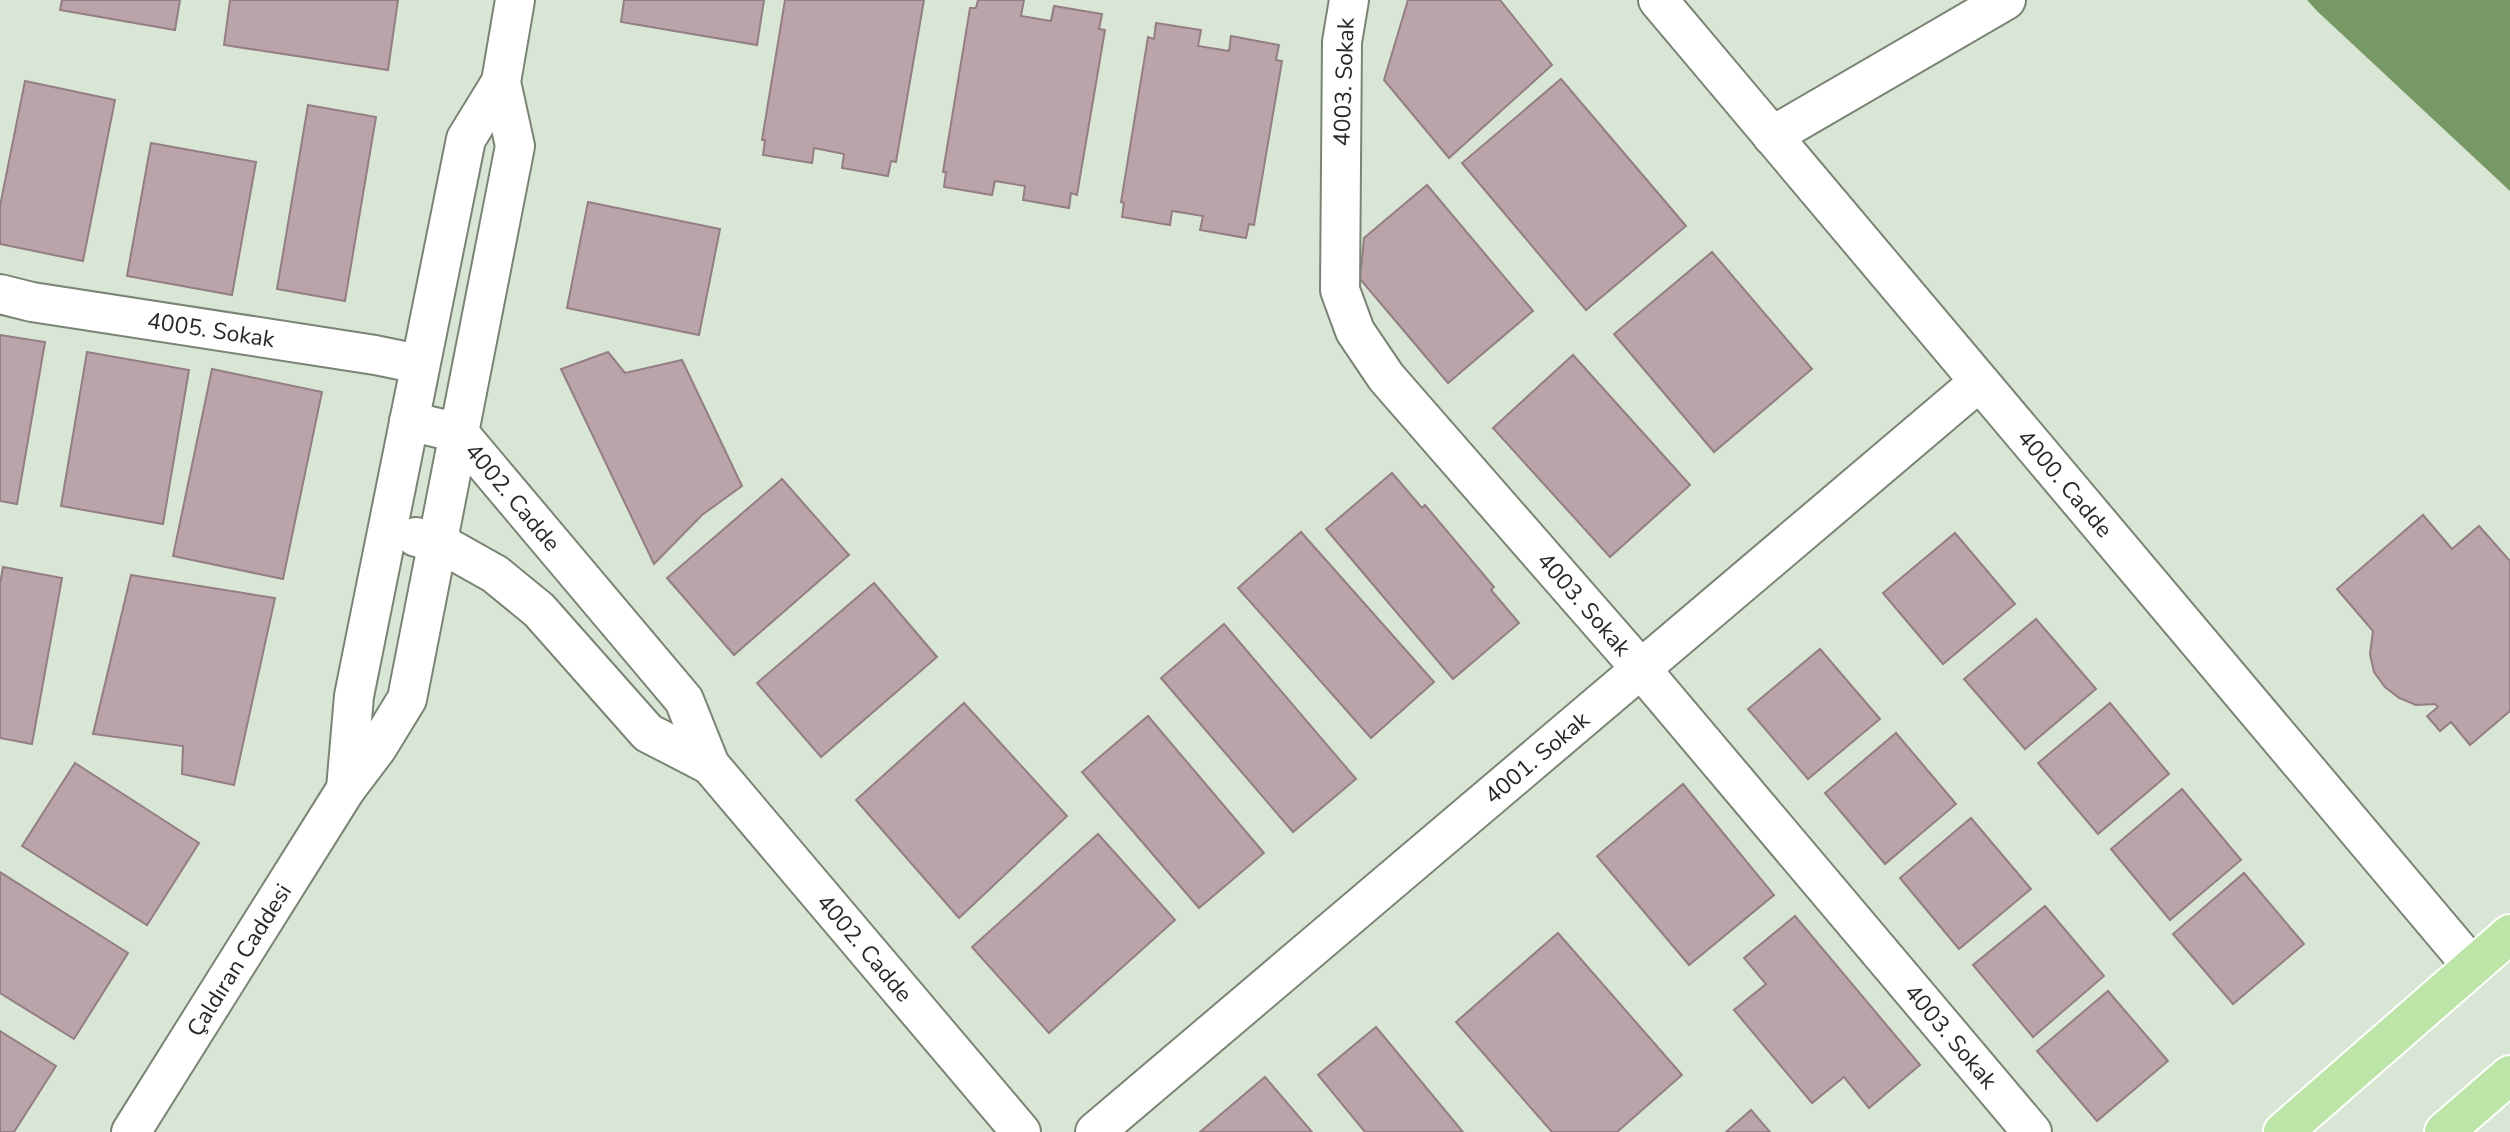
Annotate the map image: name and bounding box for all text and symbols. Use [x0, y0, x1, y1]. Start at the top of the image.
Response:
street label: 4003. Sokak [1326, 17, 1362, 147]
street label: 4005. Sokak [145, 305, 277, 355]
street label: 4000. Cadde [2011, 423, 2120, 544]
street label: 4002. Cadde [458, 436, 568, 558]
street label: 4003. Sokak [1530, 545, 1638, 663]
street label: 4001. Sokak [1477, 704, 1596, 811]
street label: Çaldıran Caddesi [179, 878, 298, 1042]
street label: 4002. Cadde [810, 887, 920, 1008]
street label: 4003. Sokak [1898, 977, 2005, 1096]

